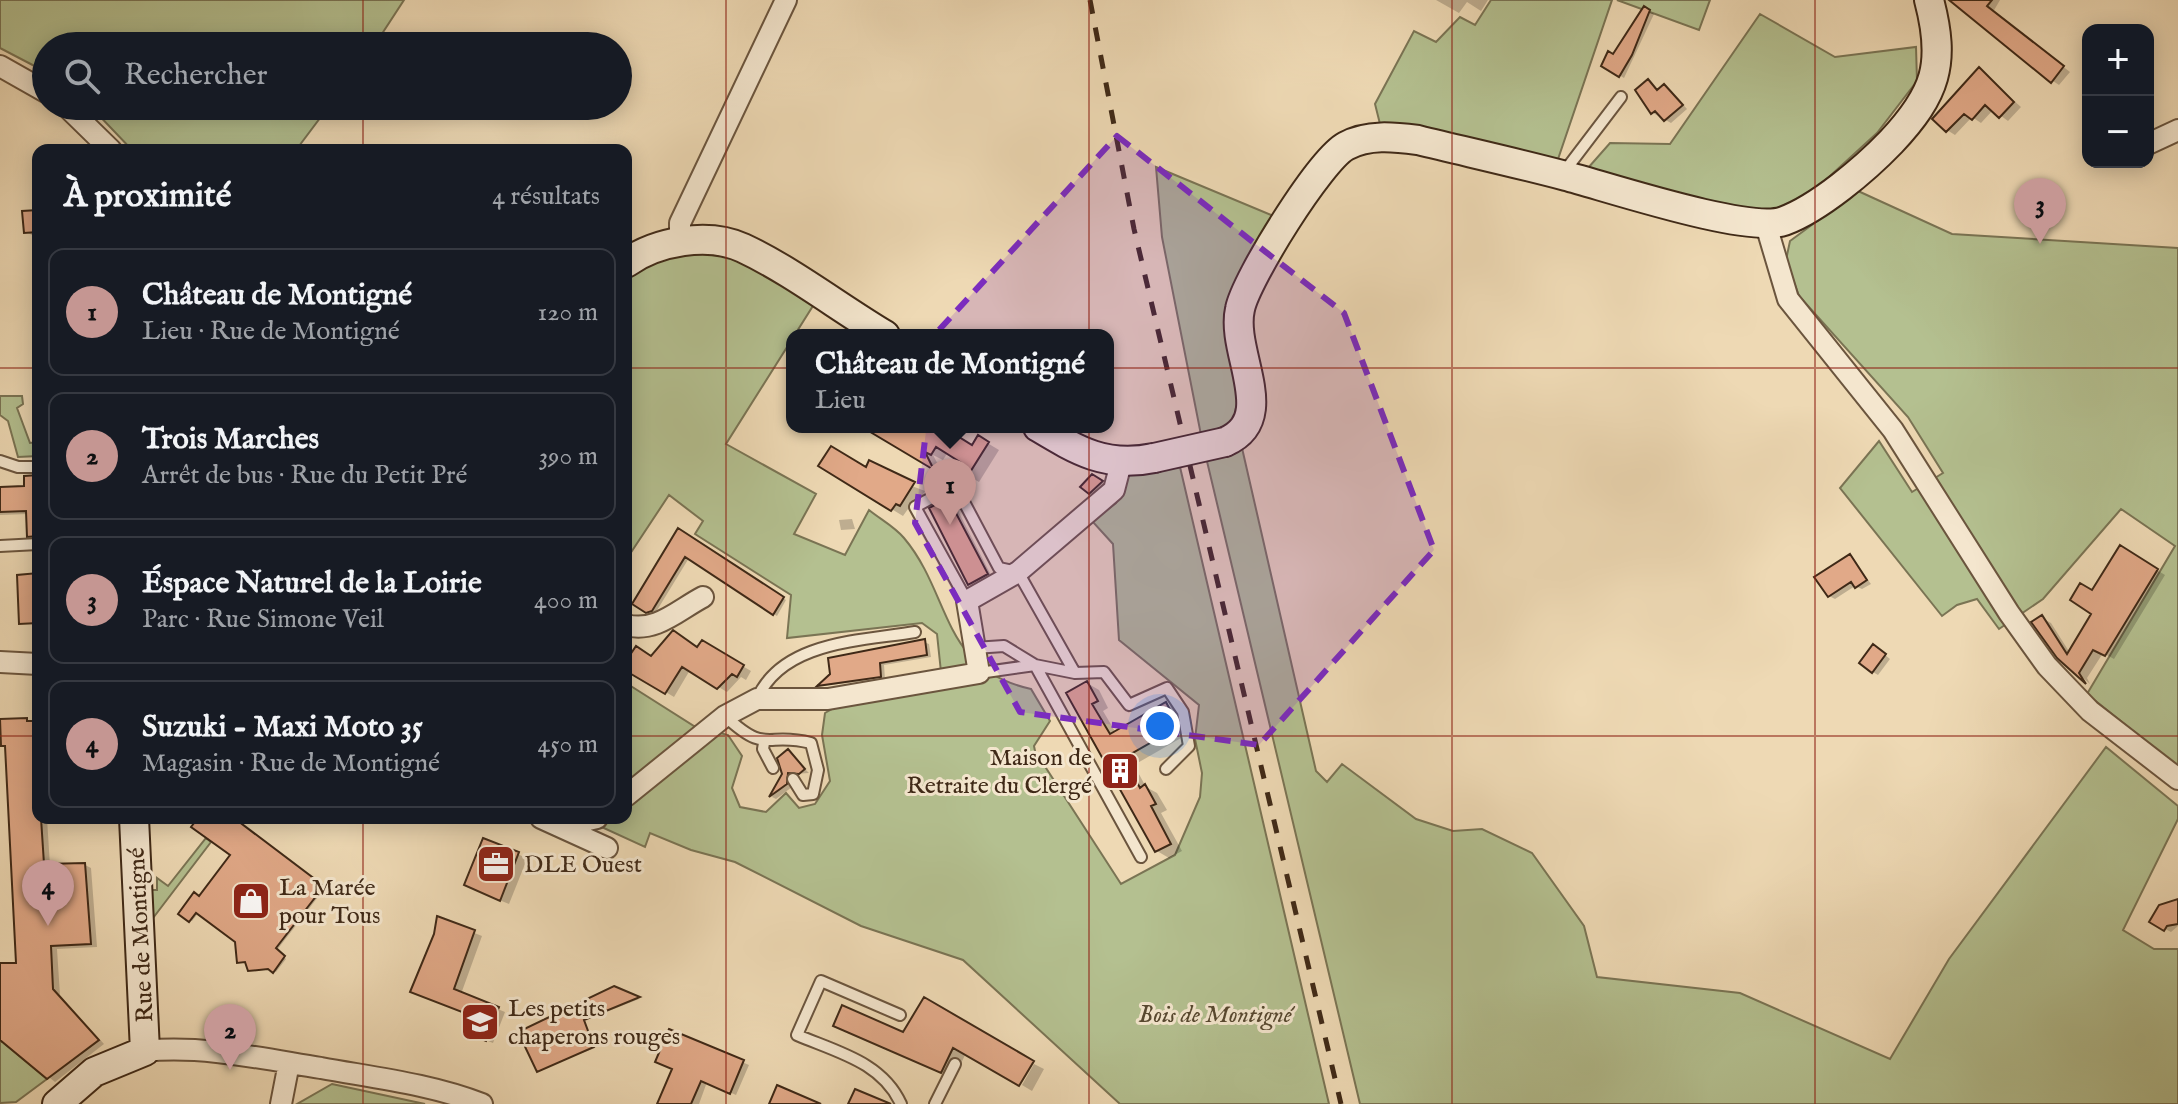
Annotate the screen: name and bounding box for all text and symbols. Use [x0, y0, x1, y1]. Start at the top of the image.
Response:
map controls [2082, 24, 2154, 168]
button: + [2082, 24, 2154, 96]
search box [32, 32, 632, 120]
icon: search [60, 54, 104, 98]
text: Rechercher [124, 57, 268, 95]
button: − [2082, 96, 2154, 168]
text: À proximité [64, 175, 231, 218]
pin: 3 [2014, 178, 2066, 244]
text: 4 résultats [492, 180, 600, 213]
text: Château de Montigné [142, 277, 412, 315]
text: 1 [87, 296, 97, 329]
text: 120 m [538, 296, 598, 329]
text: Lieu · Rue de Montigné [142, 315, 400, 348]
popup [786, 329, 1114, 433]
text: Château de Montigné [815, 346, 1085, 384]
text: Lieu [815, 384, 866, 417]
text: Trois Marches [142, 421, 319, 459]
text: 2 [86, 440, 98, 473]
text: 390 m [538, 440, 598, 473]
text: Arrêt de bus · Rue du Petit Pré [142, 459, 467, 492]
pin: 1 [924, 459, 976, 525]
text: Éspace Naturel de la Loirie [142, 565, 482, 603]
text: 3 [87, 584, 97, 617]
text: 400 m [534, 584, 598, 617]
text: Parc · Rue Simone Veil [142, 603, 384, 636]
your location [1140, 706, 1180, 746]
text: Suzuki - Maxi Moto 35 [142, 709, 423, 747]
text: 4 [86, 728, 98, 761]
text: 450 m [538, 728, 598, 761]
place label: Maison de Retraite du Clergé [907, 743, 1092, 802]
text: Magasin · Rue de Montigné [142, 747, 440, 780]
building icon: Maison de Retraite du Clergé [1099, 750, 1141, 792]
office icon: DLE Ouest [475, 843, 517, 885]
street label: Rue de Montigné [121, 847, 162, 1023]
place label: DLE Ouest [524, 850, 642, 881]
pin: 4 [22, 860, 74, 926]
place label: La Marée pour Tous [279, 873, 380, 932]
shop icon: La Marée pour Tous [230, 880, 272, 922]
place label: Les petits chaperons rouges [508, 994, 680, 1053]
park label: Bois de Montigné [1138, 1000, 1296, 1031]
school or university icon: Les petits chaperons rouges [459, 1001, 501, 1043]
pin: 2 [204, 1004, 256, 1070]

